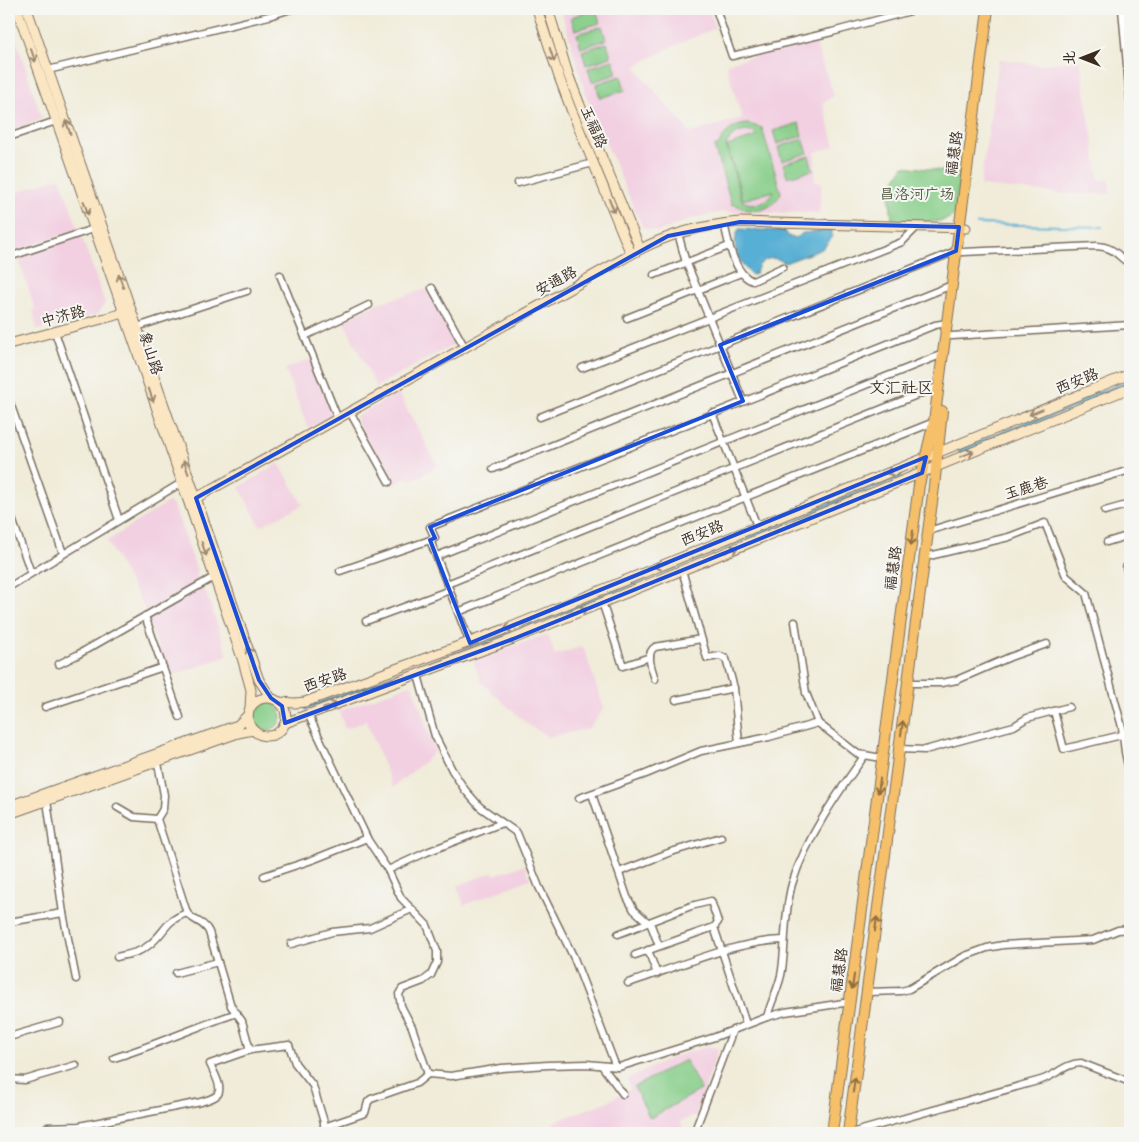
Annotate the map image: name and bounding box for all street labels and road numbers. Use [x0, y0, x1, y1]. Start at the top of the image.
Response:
street label: 玉福路 [577, 103, 611, 151]
street label: 福慧路 [942, 129, 966, 177]
street label: 安通路 [532, 262, 580, 300]
street label: 中济路 [39, 301, 87, 331]
street label: 象山路 [135, 329, 167, 377]
street label: 西安路 [1053, 364, 1101, 398]
street label: 玉鹿巷 [1002, 473, 1050, 503]
street label: 西安路 [678, 516, 726, 550]
street label: 福慧路 [881, 544, 905, 592]
street label: 西安路 [301, 664, 349, 696]
street label: 福慧路 [827, 946, 851, 994]

